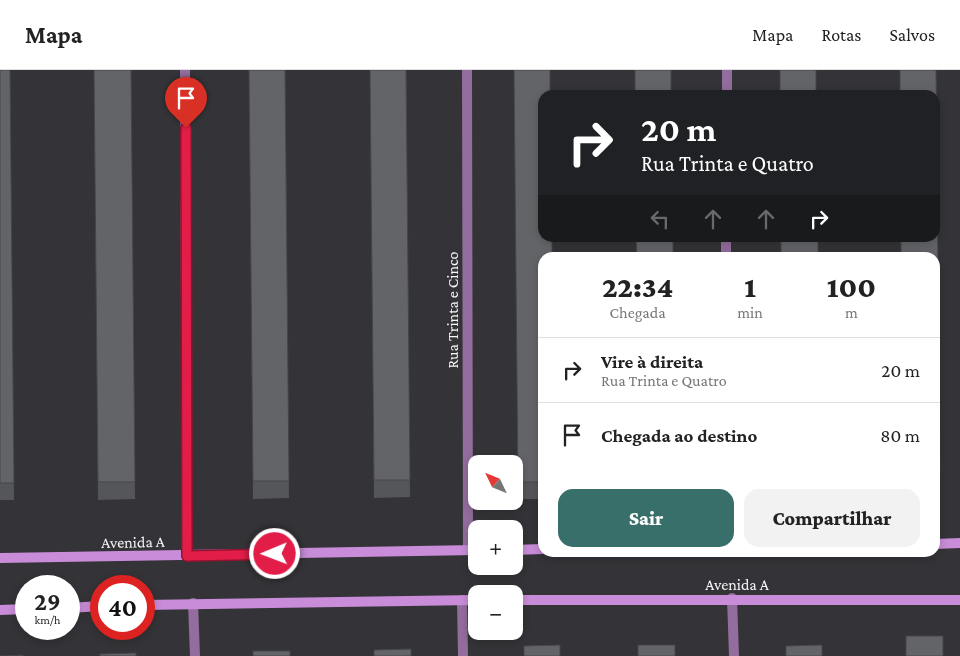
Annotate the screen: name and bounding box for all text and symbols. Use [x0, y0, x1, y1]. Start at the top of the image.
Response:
text: Mapa [25, 21, 83, 48]
text: Mapa [752, 25, 793, 45]
text: Rotas [821, 25, 861, 45]
text: Salvos [889, 25, 935, 45]
pin [165, 77, 207, 128]
icon: arrive [172, 84, 200, 112]
icon: right [558, 110, 623, 175]
text: 20 m [641, 110, 716, 149]
text: Rua Trinta e Quatro [641, 151, 814, 176]
icon: left [646, 205, 674, 233]
icon: ahead [699, 205, 727, 233]
icon: ahead [752, 205, 780, 233]
icon: right [805, 205, 833, 233]
street label: Rua Trinta e Cinco [444, 251, 461, 369]
text: 22:34 [602, 270, 673, 303]
text: 1 [744, 270, 756, 303]
text: 100 [827, 270, 876, 303]
text: Chegada [610, 304, 666, 321]
text: min [737, 304, 763, 321]
text: m [845, 304, 858, 321]
text: Vire à direita [601, 351, 703, 372]
icon: right [558, 356, 586, 384]
text: 20 m [881, 360, 920, 381]
text: Rua Trinta e Quatro [601, 372, 727, 389]
icon: arrive [558, 421, 586, 449]
text: Chegada ao destino [601, 425, 757, 446]
text: 80 m [880, 425, 920, 446]
north arrow [468, 455, 522, 510]
map controls [468, 455, 523, 640]
button: Sair [558, 489, 734, 547]
button: Compartilhar [744, 489, 920, 547]
button: + [468, 520, 523, 575]
position arrow [248, 527, 300, 579]
street label: Avenida A [101, 533, 166, 551]
speed limit sign: 40 [90, 575, 155, 640]
street label: Avenida A [705, 576, 770, 593]
button: − [468, 585, 523, 640]
text: 29 [34, 588, 61, 615]
text: km/h [35, 613, 60, 627]

